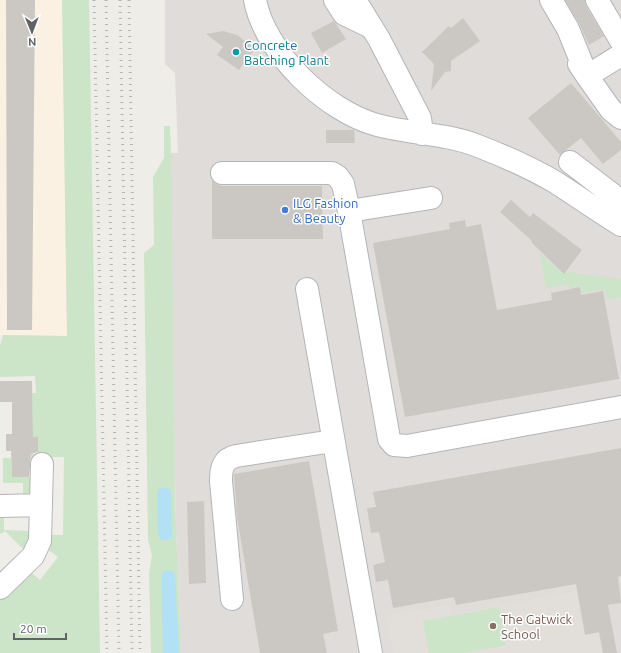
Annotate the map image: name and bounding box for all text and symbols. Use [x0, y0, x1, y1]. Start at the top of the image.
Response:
north arrow [12, 12, 52, 52]
text: N [28, 36, 36, 48]
place label: Concrete Batching Plant [244, 38, 329, 67]
marker: Concrete Batching Plant [231, 47, 241, 57]
place label: ILG Fashion & Beauty [293, 196, 358, 225]
marker: ILG Fashion & Beauty [280, 205, 290, 215]
place label: The Gatwick School [501, 612, 573, 641]
scale bar [14, 615, 66, 641]
marker: The Gatwick School [488, 621, 498, 631]
text: 20 m [20, 622, 47, 635]

